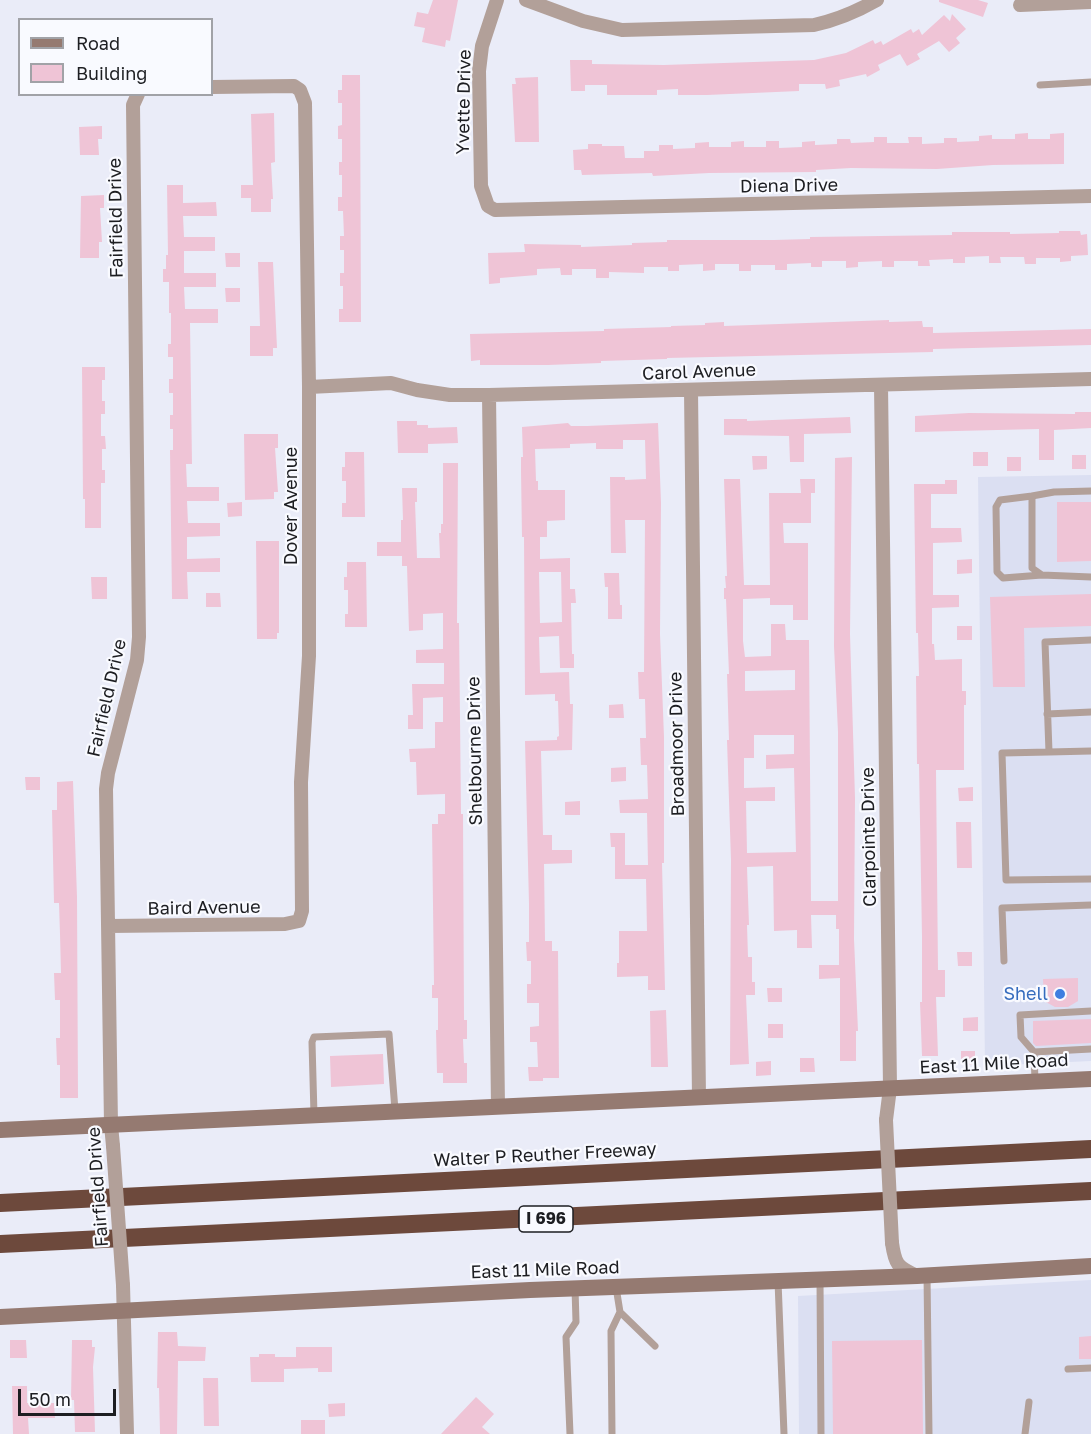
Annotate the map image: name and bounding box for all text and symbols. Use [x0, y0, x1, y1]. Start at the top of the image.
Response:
legend [18, 18, 213, 96]
text: Road [76, 32, 120, 54]
street label: Yvette Drive [452, 49, 476, 155]
text: Building [76, 62, 147, 84]
street label: Fairfield Drive [104, 158, 128, 278]
street label: Diena Drive [740, 174, 838, 198]
street label: Carol Avenue [642, 359, 756, 385]
street label: Dover Avenue [280, 447, 302, 565]
street label: Fairfield Drive [83, 637, 131, 759]
street label: Broadmoor Drive [665, 672, 689, 816]
street label: Shelbourne Drive [463, 676, 487, 826]
street label: Clarpointe Drive [857, 767, 881, 907]
street label: Baird Avenue [147, 896, 261, 920]
place label: Shell [1003, 983, 1048, 1005]
marker: Shell [1053, 987, 1067, 1001]
street label: East 11 Mile Road [919, 1049, 1069, 1079]
street label: Fairfield Drive [83, 1126, 113, 1248]
street label: Walter P Reuther Freeway [433, 1138, 657, 1172]
road number: I 696 [519, 1206, 573, 1232]
street label: East 11 Mile Road [470, 1257, 620, 1283]
scale bar [21, 1377, 118, 1415]
text: 50 m [29, 1388, 71, 1410]

